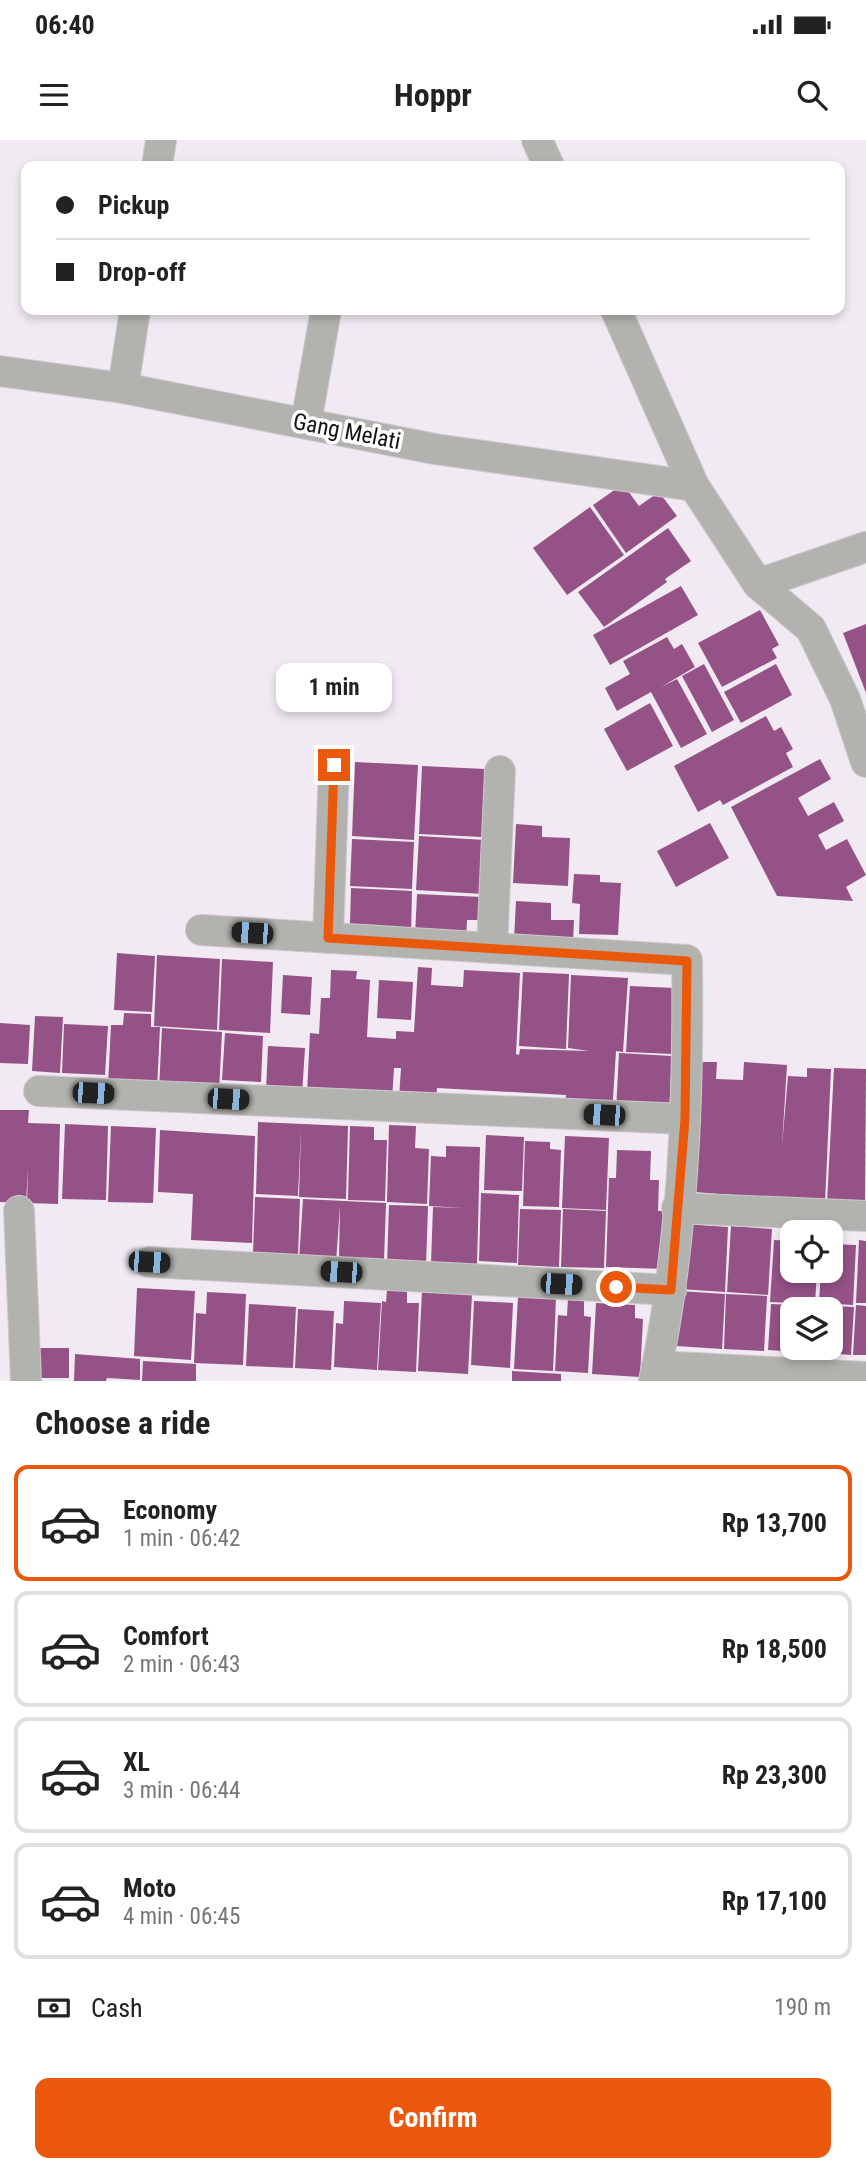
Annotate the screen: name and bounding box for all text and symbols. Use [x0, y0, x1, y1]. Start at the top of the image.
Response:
text: 06:40 [35, 10, 95, 40]
icon: menu [35, 76, 73, 114]
text: Hoppr [394, 76, 472, 114]
icon: search [793, 76, 831, 114]
text: Pickup [98, 190, 169, 220]
text: Drop-off [98, 257, 186, 287]
street label: Gang Melati [291, 408, 403, 455]
callout: 1 min [276, 664, 392, 712]
text: 1 min [308, 674, 360, 701]
route end [318, 749, 350, 781]
car [231, 921, 274, 945]
car [72, 1082, 115, 1104]
car [207, 1087, 250, 1111]
car [583, 1103, 626, 1127]
map controls [780, 1220, 843, 1360]
button: locate [780, 1220, 843, 1283]
car [128, 1250, 171, 1274]
car [320, 1260, 363, 1284]
route start [600, 1271, 632, 1303]
car [540, 1272, 583, 1296]
button: layers [780, 1297, 843, 1360]
text: Choose a ride [35, 1404, 210, 1442]
icon: car [39, 1492, 102, 1555]
text: Economy [123, 1495, 217, 1525]
text: Rp 13,700 [722, 1508, 827, 1538]
text: 1 min · 06:42 [123, 1525, 240, 1552]
icon: car [39, 1618, 102, 1681]
text: Comfort [123, 1621, 209, 1651]
text: Rp 18,500 [722, 1634, 827, 1664]
text: 2 min · 06:43 [123, 1651, 240, 1678]
icon: car [39, 1744, 102, 1807]
text: XL [123, 1747, 150, 1777]
text: Rp 23,300 [722, 1760, 827, 1790]
text: 3 min · 06:44 [123, 1777, 240, 1804]
icon: car [39, 1870, 102, 1933]
text: Moto [123, 1873, 176, 1903]
text: Rp 17,100 [722, 1886, 827, 1916]
text: 4 min · 06:45 [123, 1903, 240, 1930]
icon: cash [35, 1989, 73, 2027]
text: Cash [91, 1993, 143, 2023]
text: 190 m [774, 1994, 831, 2021]
button: Confirm [35, 2078, 831, 2158]

